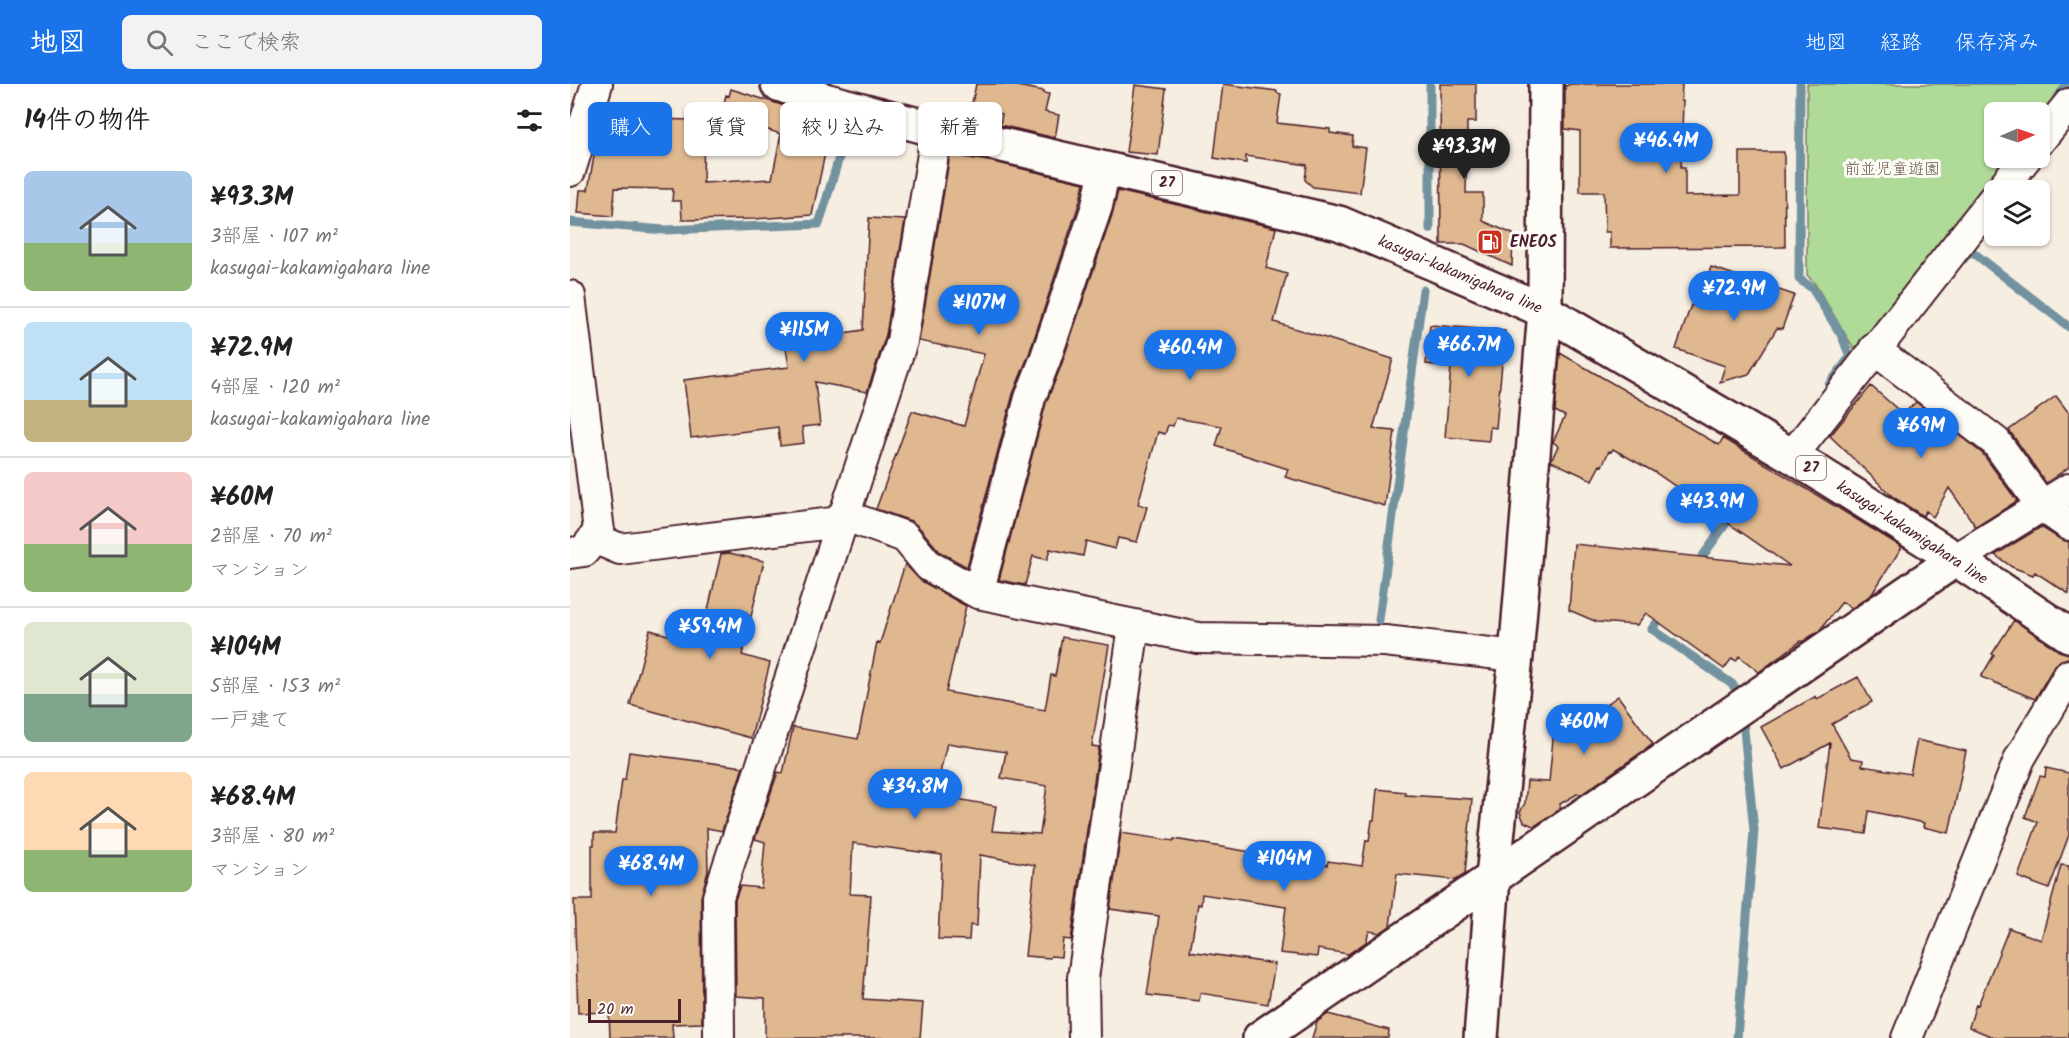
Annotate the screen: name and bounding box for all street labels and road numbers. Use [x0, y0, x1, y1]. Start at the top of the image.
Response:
road number: 27 [1152, 171, 1182, 195]
street label: kasugai-kakamigahara line [1374, 229, 1546, 321]
road number: 27 [1796, 456, 1826, 480]
street label: kasugai-kakamigahara line [1831, 475, 1993, 591]

